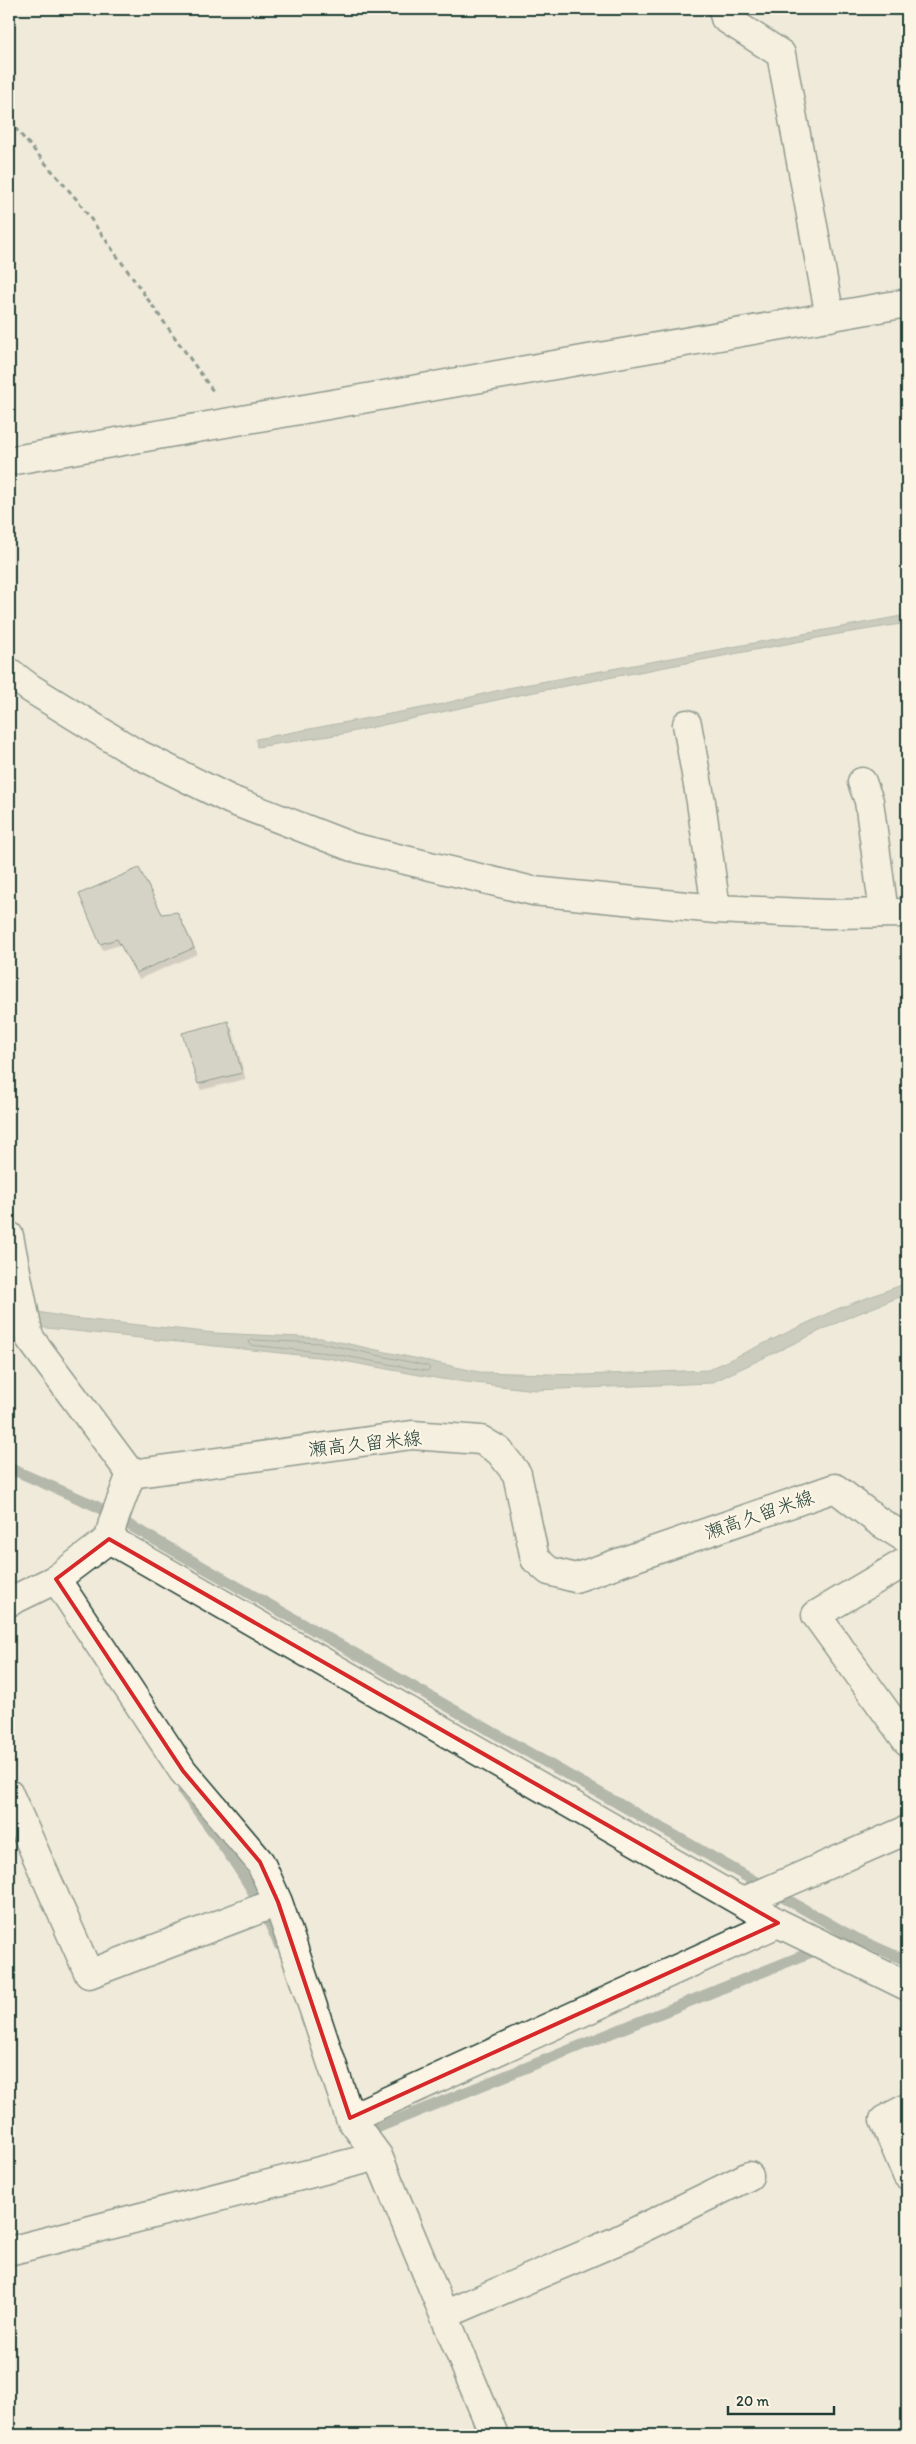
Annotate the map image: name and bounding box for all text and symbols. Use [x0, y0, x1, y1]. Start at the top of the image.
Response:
street label: 瀬高久留米線 [307, 1426, 423, 1461]
street label: 瀬高久留米線 [702, 1485, 817, 1544]
scale bar [728, 2384, 835, 2416]
text: 20 m [736, 2392, 770, 2410]

